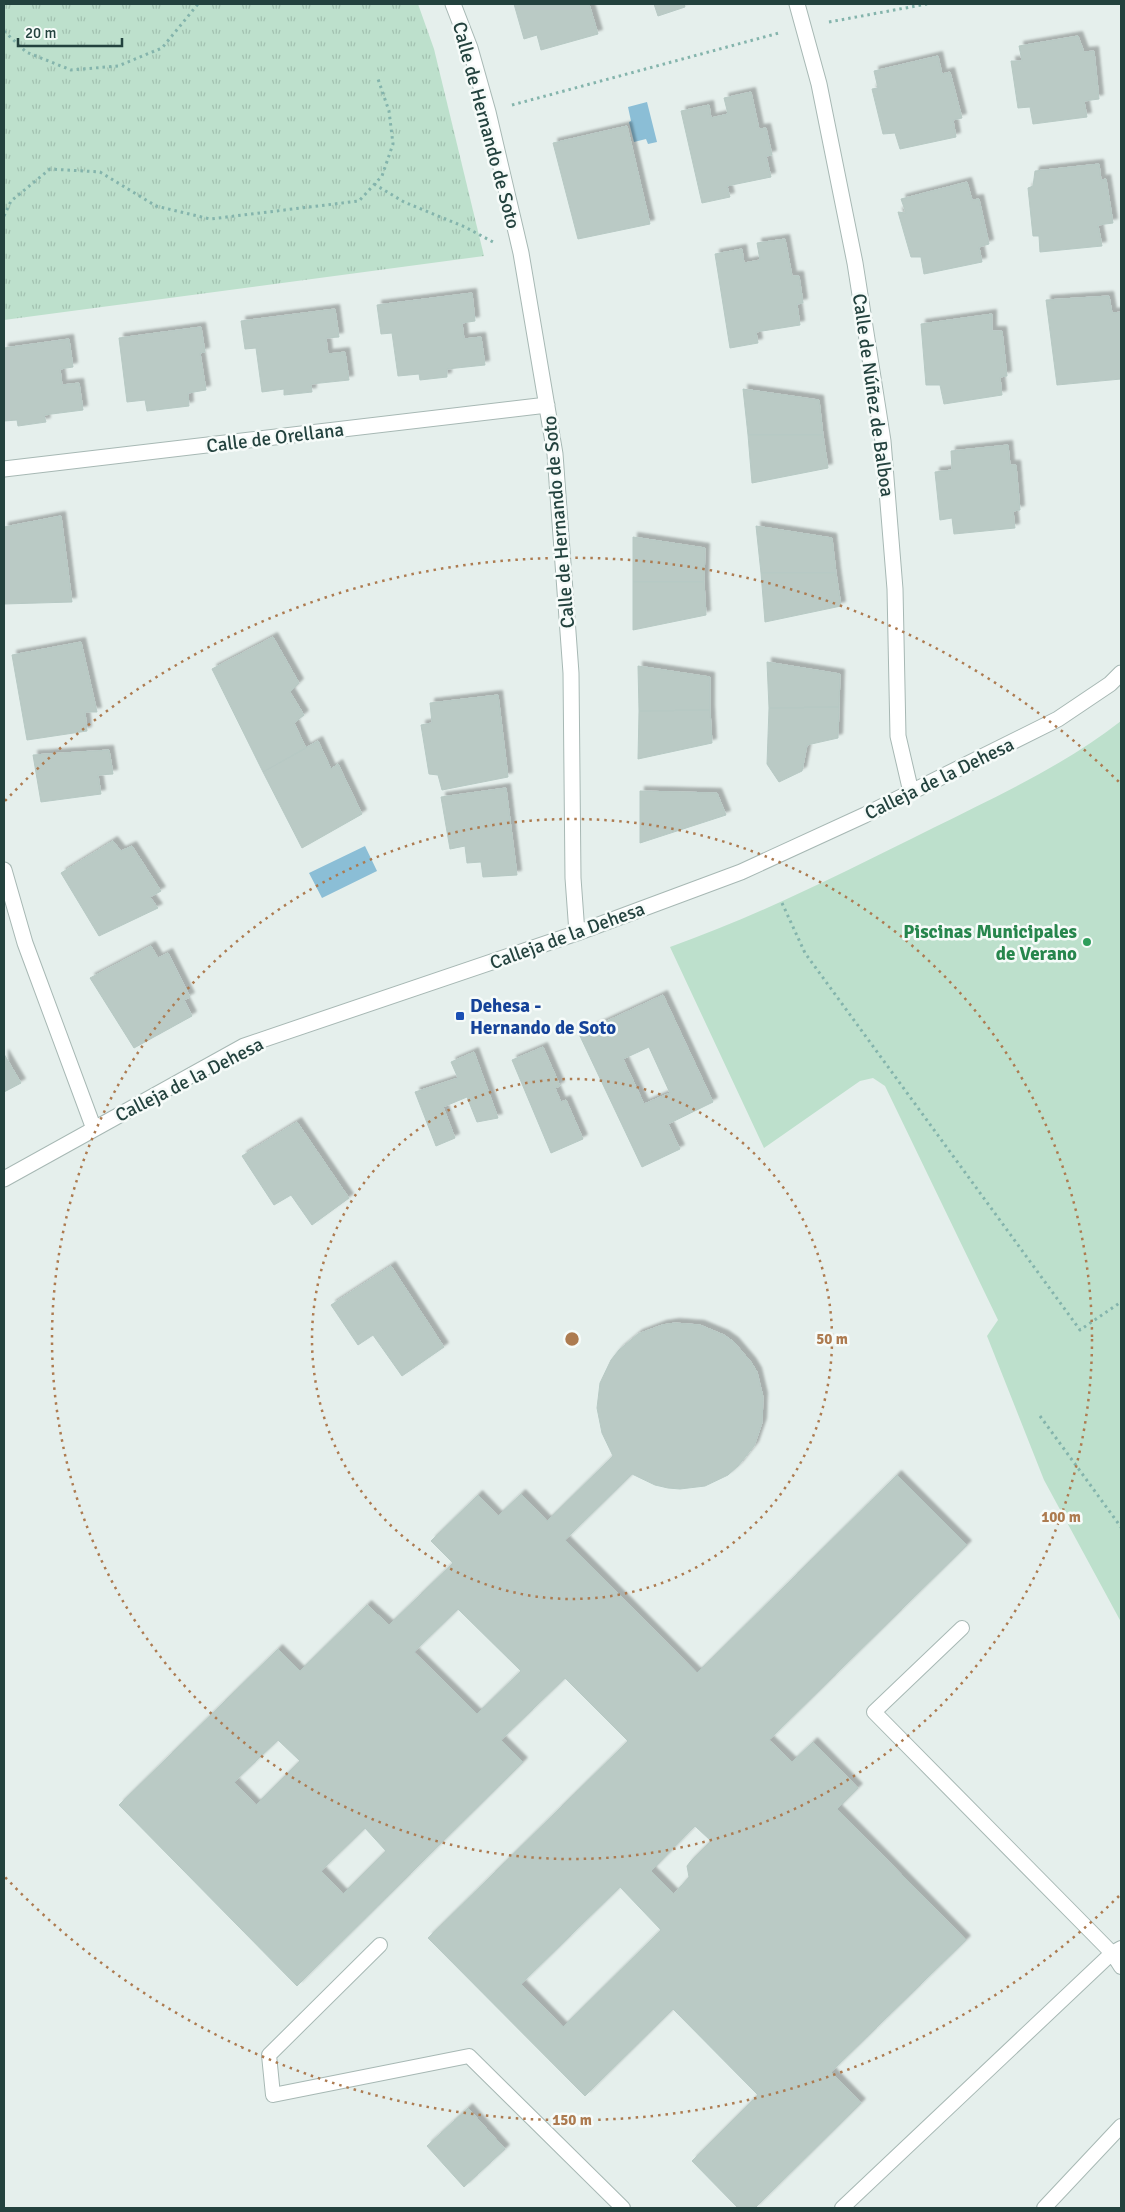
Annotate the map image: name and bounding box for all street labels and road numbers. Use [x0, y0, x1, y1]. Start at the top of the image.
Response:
street label: Calle de Hernando de Soto [447, 19, 525, 232]
street label: Calle de Núñez de Balboa [847, 292, 899, 498]
street label: Calle de Hernando de Soto [538, 414, 580, 629]
street label: Calle de Orellana [205, 418, 345, 458]
street label: Calleja de la Dehesa [861, 732, 1018, 825]
street label: Calleja de la Dehesa [487, 897, 648, 975]
street label: Calleja de la Dehesa [111, 1032, 268, 1128]

